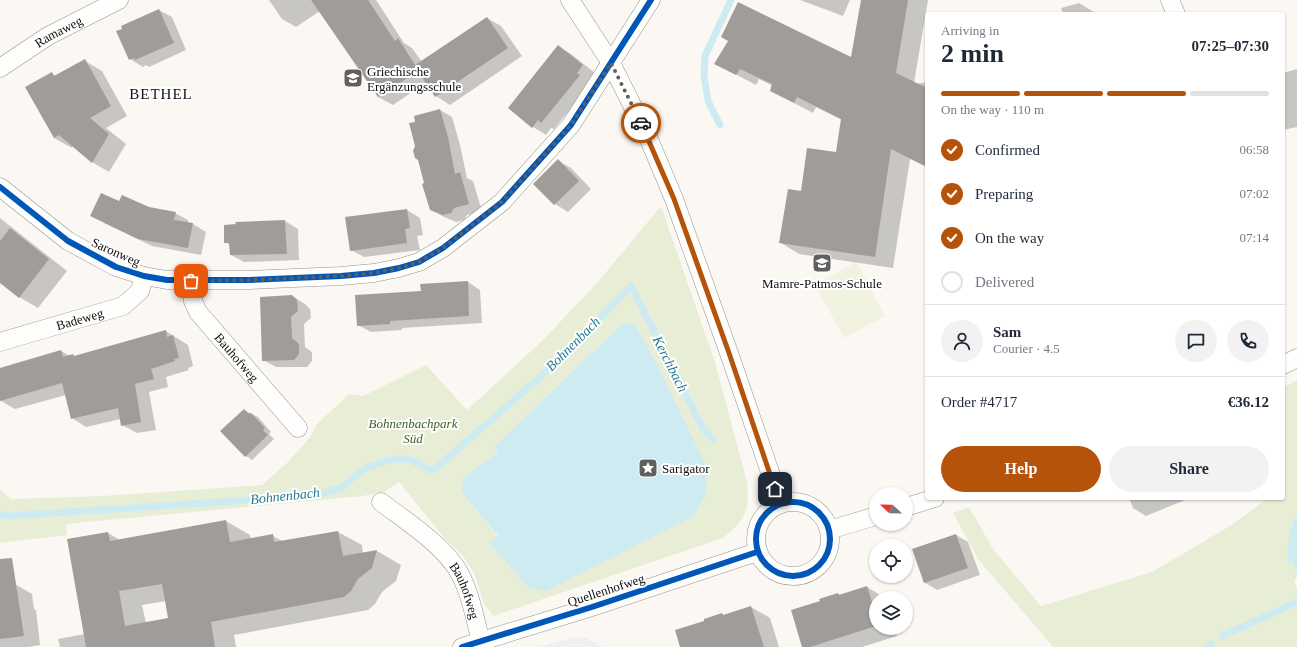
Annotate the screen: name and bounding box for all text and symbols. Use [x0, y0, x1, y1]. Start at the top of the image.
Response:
street label: Ramaweg [32, 12, 85, 50]
text: Arriving in [941, 23, 999, 38]
text: 07:25–07:30 [1192, 38, 1269, 54]
text: 2 min [941, 39, 1004, 68]
place label: Griechische Ergänzungsschule [367, 64, 462, 94]
school or university icon: Griechische Ergänzungsschule [342, 67, 364, 89]
district label: BETHEL [129, 86, 193, 102]
text: On the way · 110 m [941, 102, 1044, 117]
courier [621, 103, 661, 143]
icon: car [630, 112, 652, 134]
icon: check [941, 139, 963, 161]
text: Confirmed [975, 142, 1040, 158]
text: 06:58 [1239, 142, 1269, 157]
icon: check [941, 183, 963, 205]
text: Preparing [975, 186, 1033, 202]
text: 07:02 [1239, 186, 1269, 201]
icon: check [941, 227, 963, 249]
text: On the way [975, 230, 1044, 246]
text: 07:14 [1239, 230, 1269, 245]
street label: Saronweg [89, 235, 143, 270]
school or university icon: Mamre-Patmos-Schule [811, 252, 833, 274]
pin [174, 264, 208, 298]
icon: bag [180, 270, 202, 292]
text: Delivered [975, 274, 1034, 290]
place label: Mamre-Patmos-Schule [762, 276, 882, 291]
street label: Badeweg [54, 305, 105, 333]
water label: Bohnenbach [543, 314, 603, 374]
button: person [941, 320, 983, 362]
button: chat [1175, 320, 1217, 362]
button: phone [1227, 320, 1269, 362]
text: Sam [993, 324, 1021, 340]
street label: Bauhofweg [212, 330, 263, 385]
water label: Kerchbach [649, 333, 691, 395]
text: Courier · 4.5 [993, 341, 1060, 356]
text: Order #4717 [941, 394, 1017, 410]
text: €36.12 [1228, 394, 1269, 410]
park label: Bohnenbachpark Süd [369, 416, 458, 446]
button: Help [941, 446, 1101, 492]
button: Share [1109, 446, 1269, 492]
place icon: Sarigator [637, 457, 659, 479]
place label: Sarigator [662, 461, 710, 476]
pin [758, 472, 792, 506]
icon: home [764, 478, 786, 500]
water label: Bohnenbach [249, 485, 321, 507]
north arrow [869, 487, 913, 531]
map controls [869, 487, 913, 635]
button: locate [869, 539, 913, 583]
street label: Bauhofweg [447, 559, 483, 621]
street label: Quellenhofweg [566, 570, 647, 610]
button: layers [869, 591, 913, 635]

